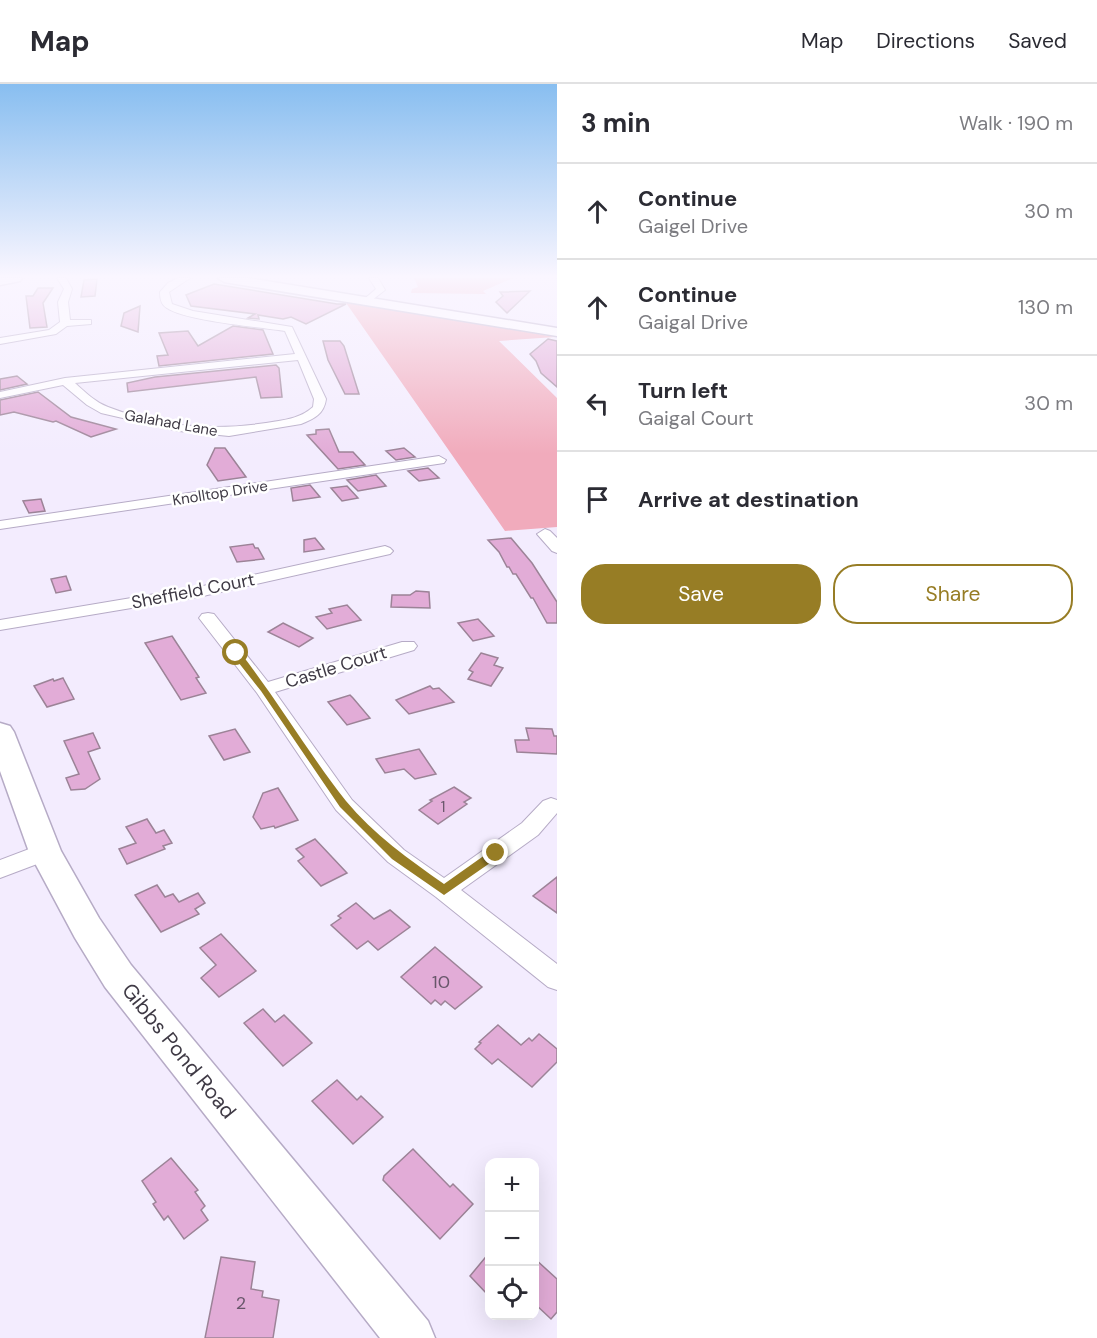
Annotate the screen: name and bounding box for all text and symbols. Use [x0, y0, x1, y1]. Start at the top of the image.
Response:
text: Map [30, 23, 90, 60]
text: Map [801, 27, 843, 55]
text: Directions [876, 27, 975, 55]
text: Saved [1008, 27, 1067, 55]
text: 3 min [581, 106, 650, 140]
text: Walk · 190 m [959, 110, 1073, 136]
text: Continue [638, 184, 737, 213]
icon: ahead [581, 195, 614, 228]
text: 30 m [1024, 198, 1073, 224]
text: Gaigel Drive [638, 213, 748, 239]
text: Continue [638, 280, 737, 309]
icon: ahead [581, 291, 614, 324]
text: 130 m [1018, 294, 1073, 320]
text: Gaigal Drive [638, 309, 748, 335]
text: Turn left [638, 376, 728, 405]
icon: left [581, 387, 614, 420]
text: 30 m [1024, 390, 1073, 416]
street label: Galahad Lane [123, 405, 219, 441]
text: Gaigal Court [638, 405, 754, 431]
street label: Knolltop Drive [171, 476, 269, 510]
icon: arrive [581, 483, 614, 516]
text: Arrive at destination [638, 485, 859, 514]
button: Save [581, 564, 821, 624]
button: Share [833, 564, 1073, 624]
street label: Sheffield Court [129, 567, 257, 615]
route start [222, 639, 248, 665]
street label: Castle Court [282, 640, 390, 694]
house number: 1 [441, 797, 445, 817]
route end [482, 839, 508, 865]
house number: 10 [432, 970, 450, 994]
street label: Gibbs Pond Road [116, 977, 242, 1125]
map controls [485, 1158, 539, 1320]
button: + [485, 1158, 539, 1212]
button: − [485, 1212, 539, 1266]
button: locate [485, 1266, 539, 1320]
house number: 2 [236, 1291, 246, 1315]

